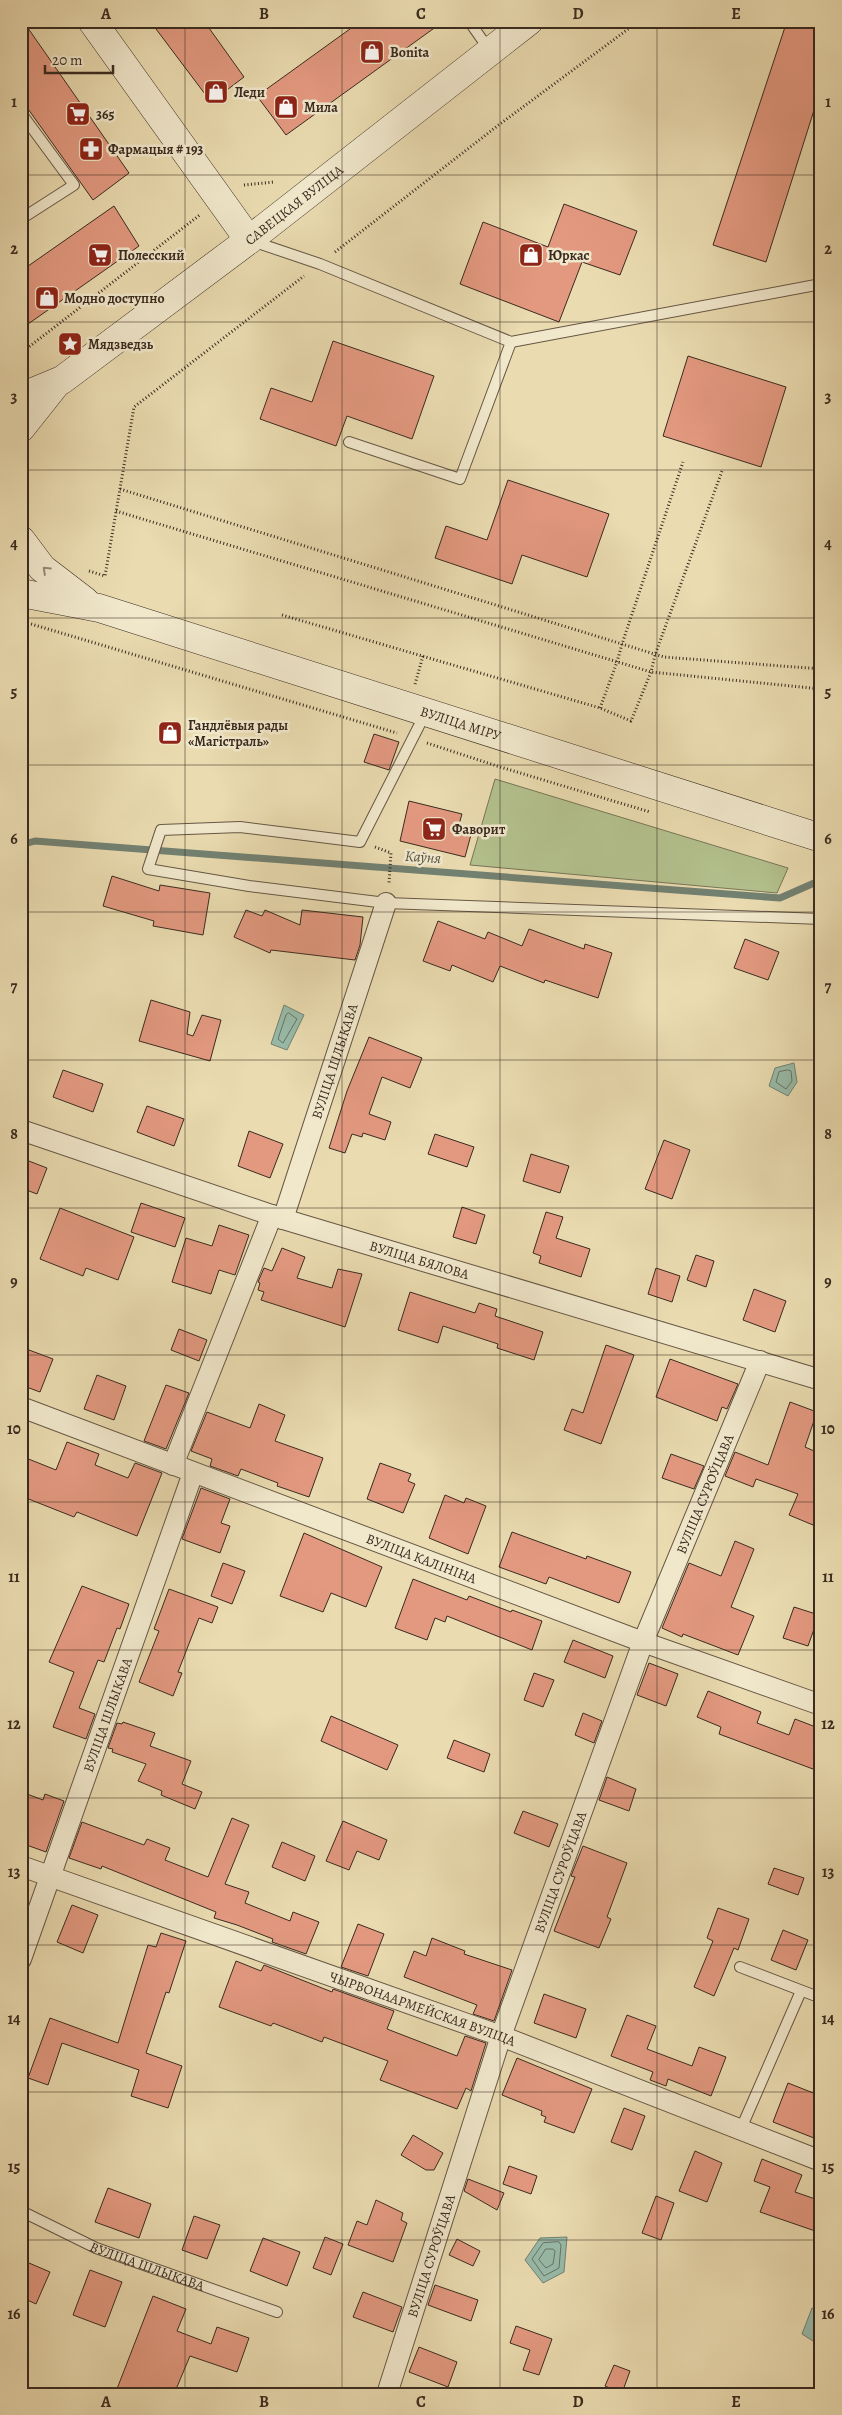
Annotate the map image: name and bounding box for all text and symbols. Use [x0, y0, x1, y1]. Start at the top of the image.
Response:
text: A [100, 3, 112, 25]
text: B [259, 3, 269, 25]
text: C [416, 3, 426, 25]
text: D [572, 3, 584, 25]
text: E [731, 3, 741, 25]
shop icon: Bonita [359, 39, 385, 65]
scale bar [45, 42, 112, 74]
place label: Bonita [390, 43, 430, 62]
text: 20 m [52, 50, 83, 70]
shop icon: Леди [203, 79, 229, 105]
place label: Леди [234, 83, 265, 102]
text: 1 [11, 91, 17, 113]
text: 1 [825, 91, 831, 113]
shop icon: Мила [273, 94, 299, 120]
place label: Мила [304, 98, 338, 117]
supermarket icon: 365 [65, 101, 91, 127]
place label: 365 [96, 105, 115, 124]
pharmacy icon: Фармацыя # 193 [78, 136, 104, 162]
place label: Фармацыя # 193 [108, 140, 203, 159]
street label: САВЕЦКАЯ ВУЛІЦА [241, 160, 348, 249]
text: 2 [10, 238, 18, 260]
text: 2 [824, 238, 832, 260]
supermarket icon: Полесский [87, 242, 113, 268]
shop icon: Юркас [518, 242, 544, 268]
place label: Полесский [118, 246, 185, 265]
place label: Юркас [548, 246, 590, 265]
shop icon: Модно доступно [34, 285, 60, 311]
place label: Модно доступно [64, 289, 165, 308]
place icon: Мядзведзь [57, 331, 83, 357]
place label: Мядзведзь [88, 335, 154, 354]
text: 3 [11, 386, 18, 408]
text: 3 [825, 386, 832, 408]
text: 4 [10, 533, 18, 555]
text: 4 [824, 533, 832, 555]
one-way arrow [42, 567, 51, 576]
text: 5 [11, 681, 18, 703]
text: 5 [825, 681, 832, 703]
street label: ВУЛІЦА МІРУ [418, 701, 503, 745]
place label: Гандлёвыя рады «Магістраль» [188, 716, 288, 751]
shop icon: Гандлёвыя рады «Магістраль» [157, 720, 183, 746]
supermarket icon: Фаворит [421, 816, 447, 842]
place label: Фаворит [452, 820, 506, 839]
text: 6 [10, 828, 18, 850]
text: 6 [824, 828, 832, 850]
water label: Каўня [404, 846, 442, 868]
text: 7 [11, 976, 18, 998]
text: 7 [825, 976, 832, 998]
street label: ВУЛІЦА ШЛЫКАВА [307, 1000, 362, 1121]
text: 8 [10, 1123, 18, 1145]
text: 8 [824, 1123, 832, 1145]
street label: ВУЛІЦА БЯЛОВА [367, 1236, 472, 1284]
text: 9 [10, 1271, 18, 1293]
text: 9 [824, 1271, 832, 1293]
text: 10 [7, 1418, 21, 1440]
text: 10 [821, 1418, 835, 1440]
street label: ВУЛІЦА СУРОЎЦАВА [671, 1430, 738, 1557]
street label: ВУЛІЦА КАЛІНІНА [363, 1529, 480, 1588]
text: 11 [8, 1566, 20, 1588]
text: 11 [822, 1566, 834, 1588]
street label: ВУЛІЦА ШЛЫКАВА [78, 1654, 137, 1775]
text: 12 [7, 1713, 21, 1735]
text: 12 [821, 1713, 835, 1735]
street label: ВУЛІЦА СУРОЎЦАВА [529, 1808, 591, 1936]
text: 13 [8, 1861, 20, 1883]
text: 13 [822, 1861, 834, 1883]
street label: ЧЫРВОНААРМЕЙСКАЯ ВУЛІЦА [327, 1966, 519, 2051]
text: 14 [7, 2008, 21, 2030]
text: 14 [821, 2008, 835, 2030]
text: 15 [8, 2156, 20, 2178]
text: 15 [822, 2156, 834, 2178]
street label: ВУЛІЦА СУРОЎЦАВА [403, 2191, 460, 2320]
street label: ВУЛІЦА ШЛЫКАВА [87, 2237, 208, 2295]
text: 16 [7, 2303, 21, 2325]
text: 16 [821, 2303, 835, 2325]
text: A [100, 2391, 112, 2413]
text: B [259, 2391, 269, 2413]
text: C [416, 2391, 426, 2413]
text: D [572, 2391, 584, 2413]
text: E [731, 2391, 741, 2413]

